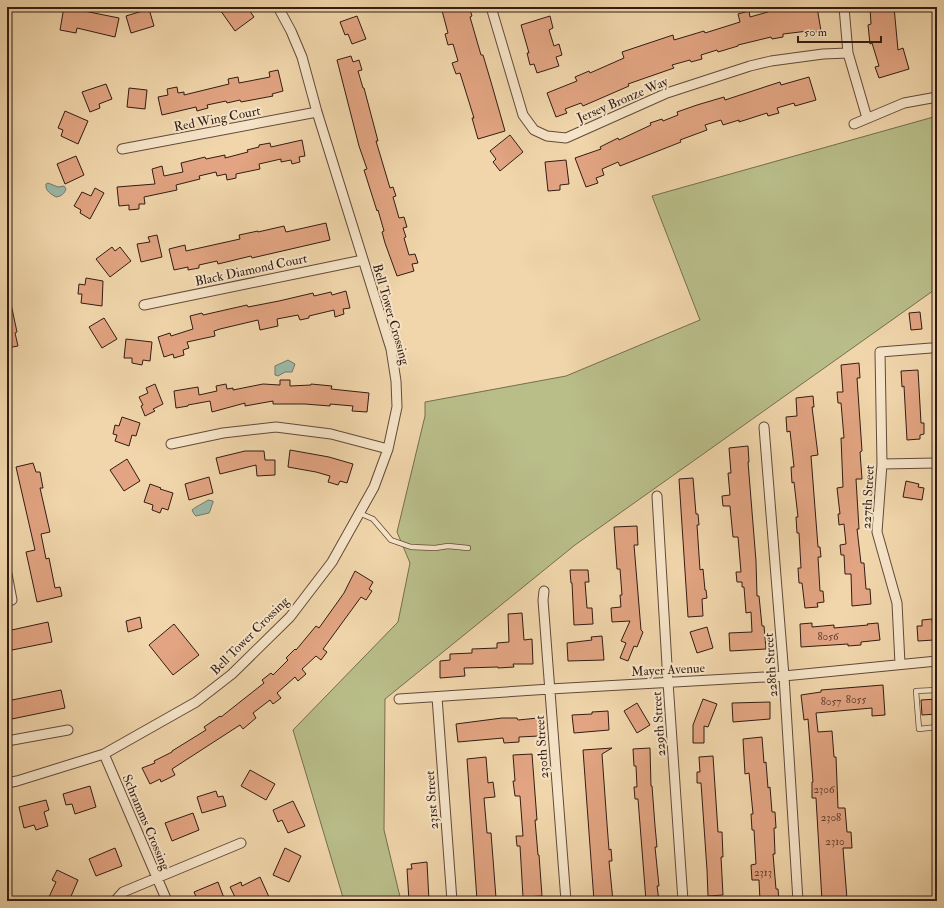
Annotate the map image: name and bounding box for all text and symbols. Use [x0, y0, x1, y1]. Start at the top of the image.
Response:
scale bar [798, 18, 881, 44]
text: 50 m [804, 25, 828, 40]
street label: Jersey Bronze Way [574, 73, 671, 128]
street label: Red Wing Court [173, 103, 262, 135]
street label: Black Diamond Court [194, 250, 309, 290]
street label: Bell Tower Crossing [369, 262, 413, 367]
street label: 227th Street [858, 465, 878, 530]
street label: Bell Tower Crossing [207, 593, 293, 678]
house number: 8056 [817, 630, 840, 643]
street label: 228th Street [761, 632, 781, 698]
street label: Mayer Avenue [631, 660, 706, 681]
street label: 229th Street [649, 691, 669, 757]
house number: 8055 [846, 693, 866, 706]
house number: 8057 [821, 695, 841, 708]
street label: 230th Street [532, 715, 552, 779]
street label: 231st Street [422, 770, 442, 830]
street label: Schramms Crossing [119, 772, 174, 873]
house number: 2306 [814, 783, 836, 796]
house number: 2308 [821, 811, 841, 824]
house number: 2310 [825, 835, 845, 848]
house number: 2313 [754, 866, 772, 879]

